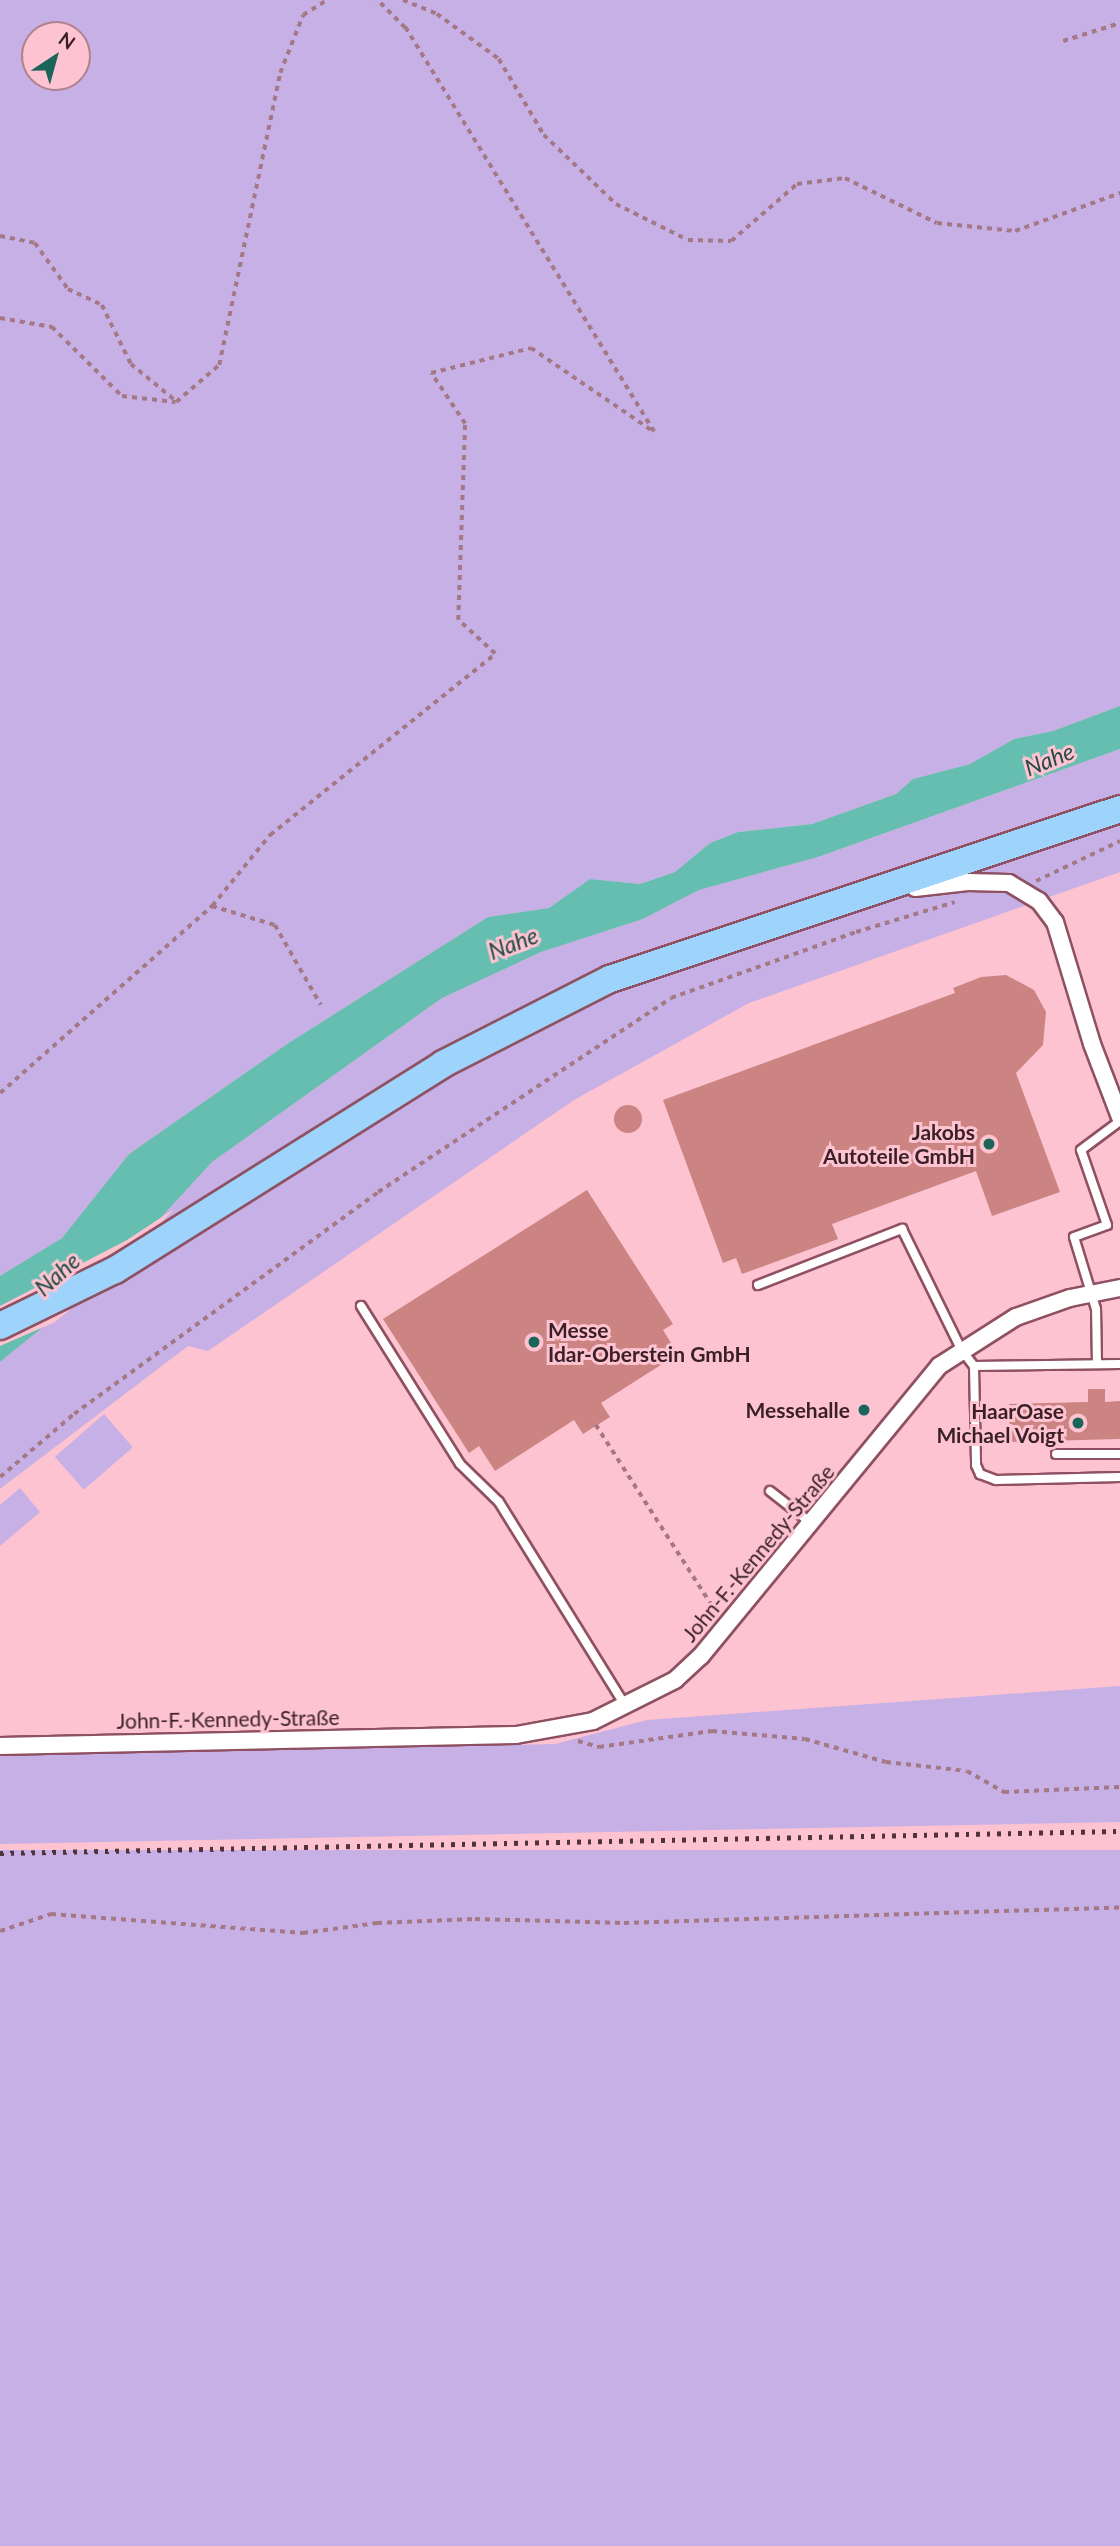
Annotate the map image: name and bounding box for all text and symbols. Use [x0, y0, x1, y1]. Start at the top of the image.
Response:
north arrow [21, 21, 91, 91]
text: N [55, 27, 80, 54]
water label: Nahe [1020, 737, 1078, 781]
water label: Nahe [484, 921, 542, 965]
place label: Jakobs Autoteile GmbH [823, 1119, 975, 1169]
marker: Jakobs Autoteile GmbH [981, 1136, 997, 1152]
water label: Nahe [29, 1247, 85, 1301]
place label: Messe Idar-Oberstein GmbH [548, 1317, 751, 1367]
marker: Messe Idar-Oberstein GmbH [526, 1334, 542, 1350]
place label: Messehalle [745, 1397, 850, 1423]
place label: HaarOase Michael Voigt [936, 1398, 1064, 1448]
marker: Messehalle [856, 1402, 872, 1418]
marker: HaarOase Michael Voigt [1070, 1415, 1086, 1431]
street label: John-F.-Kennedy-Straße [677, 1459, 839, 1647]
street label: John-F.-Kennedy-Straße [116, 1704, 340, 1734]

